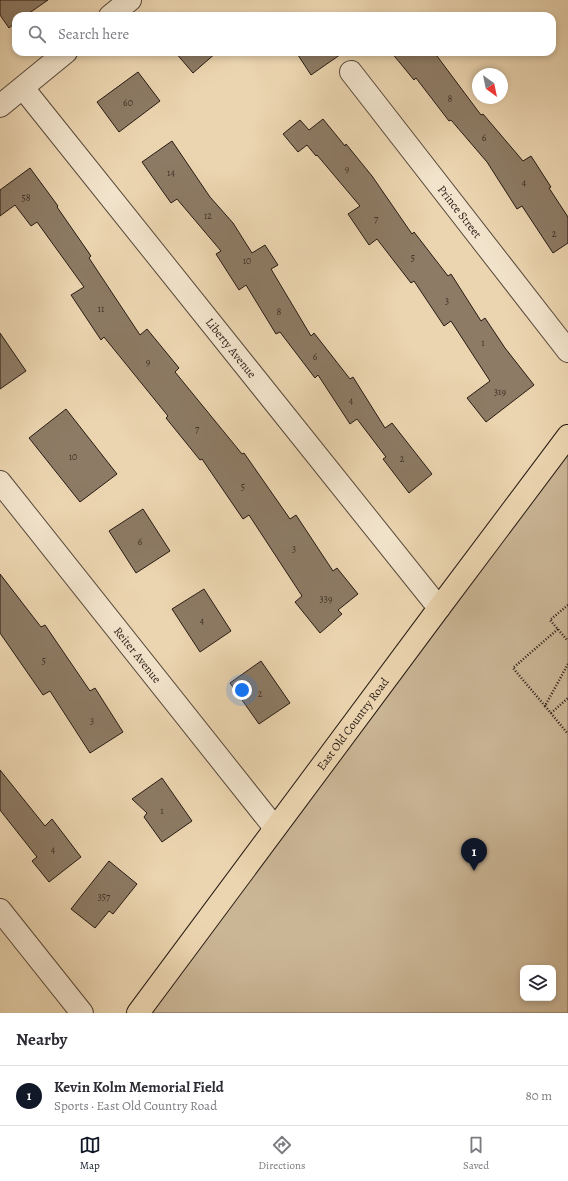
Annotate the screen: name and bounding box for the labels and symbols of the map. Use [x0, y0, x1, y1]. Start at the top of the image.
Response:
north arrow [472, 68, 508, 104]
house number: 8 [448, 92, 453, 105]
house number: 60 [123, 96, 133, 109]
house number: 6 [482, 131, 487, 144]
house number: 9 [345, 162, 350, 175]
house number: 14 [167, 166, 175, 179]
house number: 4 [522, 176, 527, 189]
street label: Prince Street [434, 182, 485, 242]
house number: 58 [21, 191, 31, 204]
house number: 12 [204, 209, 212, 222]
house number: 7 [374, 212, 379, 225]
house number: 2 [552, 227, 557, 240]
house number: 5 [411, 251, 415, 264]
house number: 10 [243, 254, 251, 267]
house number: 3 [445, 294, 449, 307]
house number: 11 [98, 302, 105, 315]
house number: 8 [277, 305, 282, 318]
street label: Liberty Avenue [202, 314, 260, 382]
house number: 1 [481, 336, 485, 349]
house number: 6 [313, 350, 318, 363]
house number: 9 [146, 355, 151, 368]
house number: 319 [494, 385, 507, 398]
house number: 4 [349, 394, 354, 407]
house number: 7 [195, 422, 200, 435]
house number: 10 [69, 450, 77, 463]
house number: 2 [400, 452, 405, 465]
house number: 5 [241, 480, 245, 493]
house number: 6 [138, 535, 143, 548]
house number: 3 [292, 542, 296, 555]
house number: 339 [320, 592, 333, 605]
house number: 4 [200, 614, 205, 627]
street label: Reiter Avenue [110, 623, 165, 687]
house number: 5 [42, 654, 46, 667]
street label: East Old Country Road [313, 674, 393, 774]
your location [232, 680, 252, 700]
house number: 2 [258, 687, 263, 700]
house number: 3 [90, 714, 94, 727]
house number: 1 [160, 804, 164, 817]
pin: 1 [461, 838, 487, 871]
house number: 4 [51, 843, 56, 856]
house number: 357 [98, 890, 111, 903]

